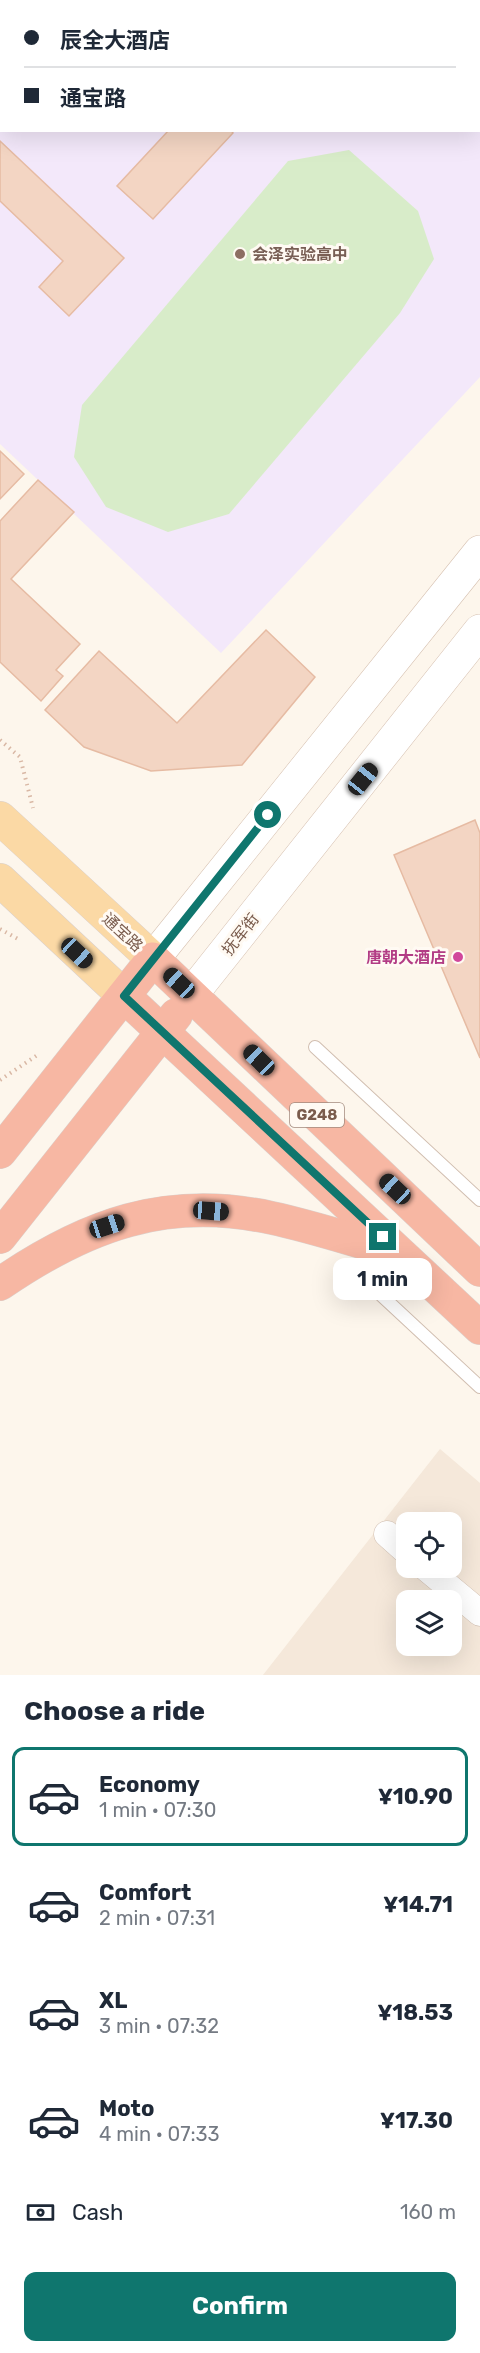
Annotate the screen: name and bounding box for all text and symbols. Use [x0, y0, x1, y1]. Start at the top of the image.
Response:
text: 辰全大酒店 [60, 27, 170, 54]
text: 通宝路 [60, 85, 126, 112]
place label: 会泽实验高中 [252, 245, 348, 264]
marker: 会泽实验高中 [233, 247, 247, 261]
car [345, 759, 381, 799]
route start [254, 801, 281, 828]
street label: 通宝路 [99, 909, 147, 956]
street label: 抚军街 [218, 910, 263, 959]
car [58, 934, 96, 972]
place label: 唐朝大酒店 [366, 948, 446, 967]
marker: 唐朝大酒店 [451, 950, 465, 964]
car [160, 964, 198, 1002]
car [240, 1041, 278, 1079]
road number: G248 [290, 1103, 344, 1127]
car [376, 1170, 414, 1208]
car [192, 1201, 230, 1221]
car [87, 1212, 127, 1240]
route end [369, 1223, 396, 1250]
callout: 1 min [334, 1258, 433, 1300]
text: 1 min [357, 1267, 408, 1291]
map controls [396, 1512, 462, 1656]
button: locate [396, 1512, 462, 1578]
button: layers [396, 1590, 462, 1656]
text: Choose a ride [24, 1695, 205, 1727]
icon: car [27, 1770, 81, 1824]
text: Economy [99, 1771, 200, 1798]
text: ¥10.90 [378, 1783, 453, 1810]
text: 1 min · 07:30 [99, 1798, 216, 1822]
icon: car [27, 1878, 81, 1932]
text: Comfort [99, 1879, 191, 1906]
text: ¥14.71 [383, 1891, 453, 1918]
text: 2 min · 07:31 [99, 1906, 215, 1930]
icon: car [27, 1986, 81, 2040]
text: XL [99, 1987, 127, 2014]
text: ¥18.53 [377, 1999, 453, 2026]
text: 3 min · 07:32 [99, 2014, 219, 2038]
icon: car [27, 2094, 81, 2148]
text: Moto [99, 2095, 154, 2122]
text: ¥17.30 [380, 2107, 453, 2134]
text: 4 min · 07:33 [99, 2122, 220, 2146]
icon: cash [24, 2196, 57, 2229]
text: Cash [72, 2199, 123, 2226]
text: 160 m [400, 2200, 456, 2224]
button: Confirm [24, 2272, 456, 2341]

